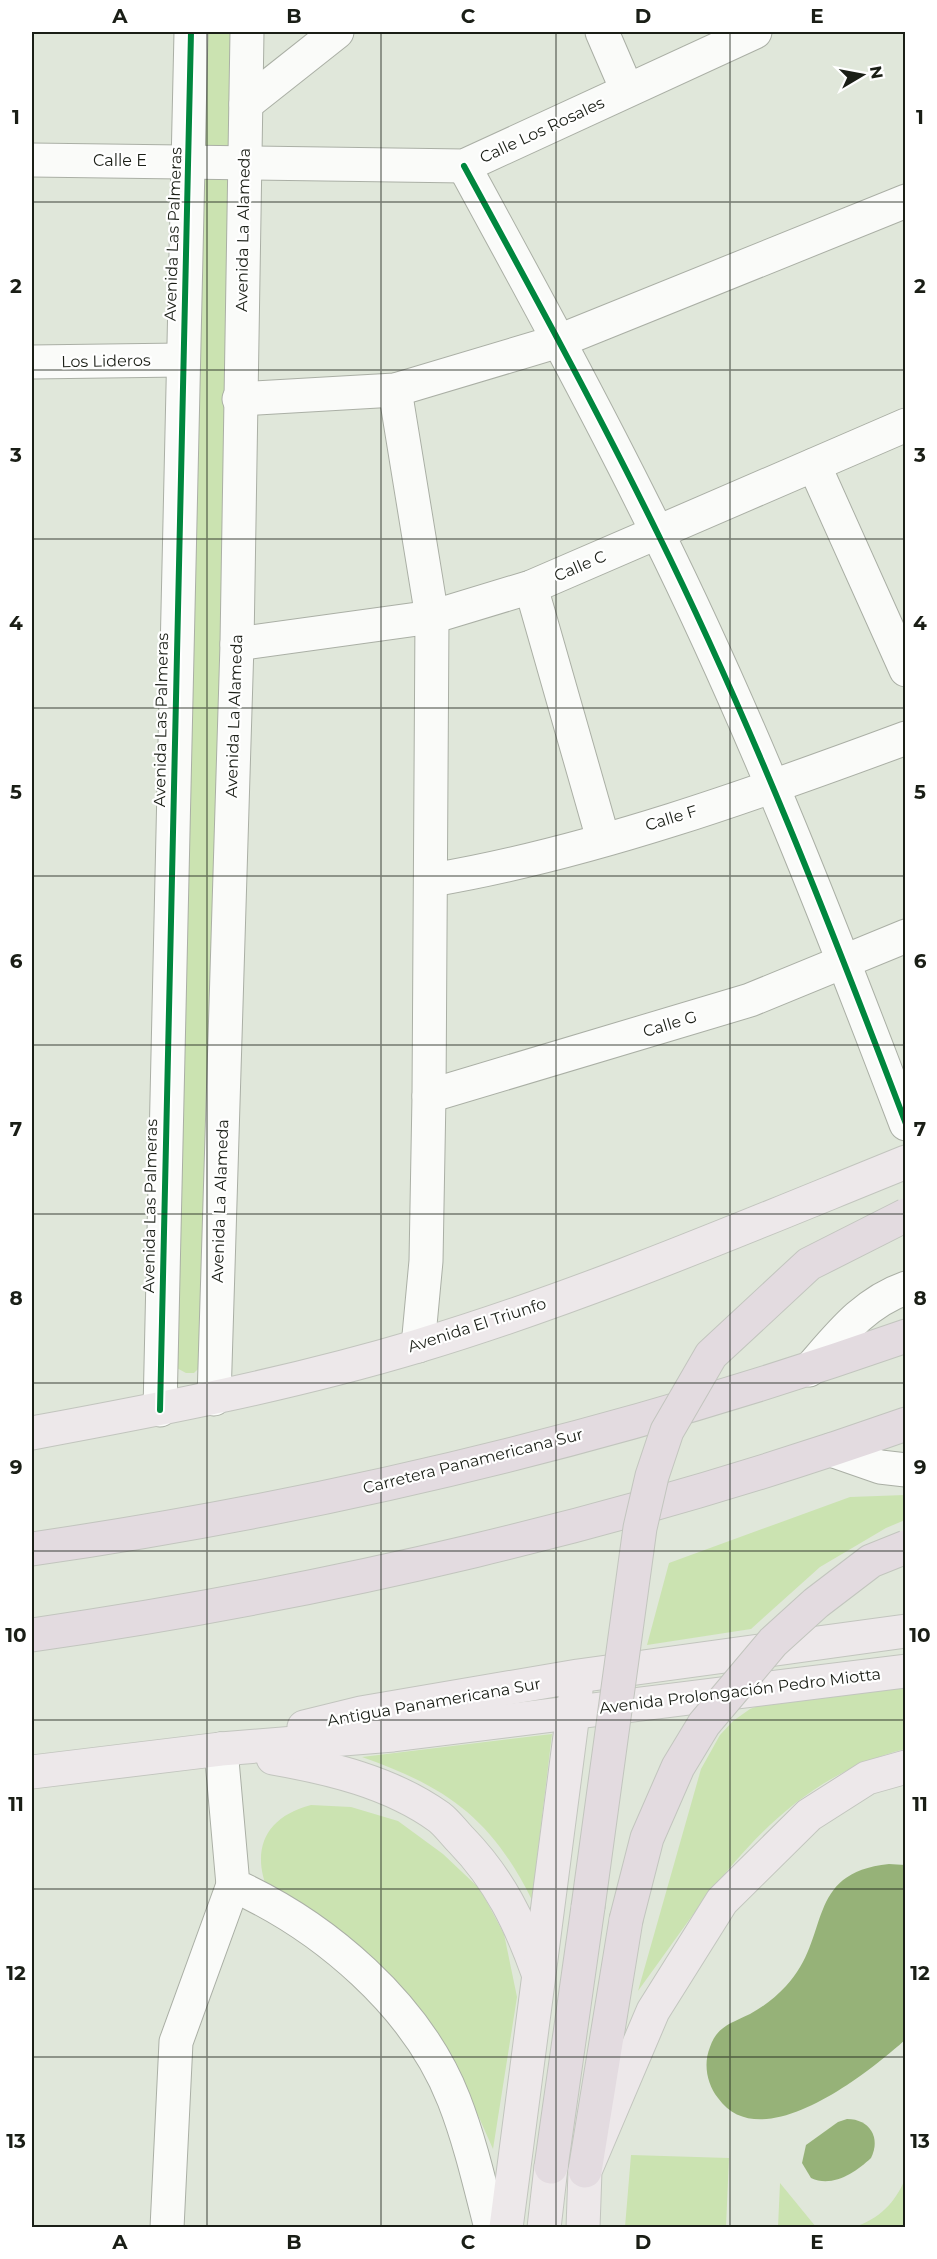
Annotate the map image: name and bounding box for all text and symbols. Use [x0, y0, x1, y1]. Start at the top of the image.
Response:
text: A [111, 4, 128, 28]
text: B [286, 4, 302, 28]
text: C [461, 4, 476, 28]
text: D [635, 4, 651, 28]
text: E [810, 4, 824, 28]
north arrow [832, 45, 892, 105]
text: N [866, 64, 887, 81]
street label: Calle Los Rosales [477, 93, 607, 167]
text: 1 [12, 105, 20, 129]
text: 1 [916, 105, 924, 129]
street label: Avenida Las Palmeras [160, 146, 186, 321]
street label: Avenida La Alameda [232, 148, 254, 312]
street label: Calle E [93, 151, 147, 170]
text: 2 [10, 274, 22, 298]
text: 2 [914, 274, 926, 298]
street label: Los Lideros [61, 351, 151, 371]
text: 3 [9, 443, 22, 467]
text: 3 [913, 443, 926, 467]
street label: Calle C [551, 547, 609, 585]
text: 4 [9, 611, 23, 635]
text: 4 [913, 611, 927, 635]
street label: Avenida Las Palmeras [150, 633, 172, 807]
street label: Avenida La Alameda [222, 634, 246, 798]
text: 5 [10, 780, 22, 804]
text: 5 [914, 780, 926, 804]
street label: Calle F [643, 801, 699, 835]
text: 6 [10, 949, 23, 973]
text: 6 [914, 949, 927, 973]
street label: Calle G [641, 1007, 699, 1041]
text: 7 [10, 1117, 22, 1141]
text: 7 [914, 1117, 926, 1141]
street label: Avenida Las Palmeras [139, 1119, 161, 1293]
street label: Avenida La Alameda [208, 1119, 232, 1283]
text: 8 [9, 1286, 23, 1310]
text: 8 [913, 1286, 927, 1310]
street label: Avenida El Triunfo [405, 1294, 549, 1356]
street label: Carretera Panamericana Sur [361, 1424, 585, 1498]
text: 9 [10, 1455, 22, 1479]
text: 9 [914, 1455, 926, 1479]
text: 10 [5, 1623, 27, 1647]
text: 10 [909, 1623, 931, 1647]
street label: Avenida Prolongación Pedro Miotta [598, 1664, 882, 1718]
street label: Antigua Panamericana Sur [326, 1674, 542, 1730]
text: 11 [8, 1792, 24, 1816]
text: 11 [912, 1792, 928, 1816]
text: 12 [6, 1961, 26, 1985]
text: 12 [910, 1961, 930, 1985]
text: 13 [6, 2129, 26, 2153]
text: 13 [910, 2129, 930, 2153]
text: A [111, 2230, 128, 2254]
text: B [286, 2230, 302, 2254]
text: C [461, 2230, 476, 2254]
text: D [635, 2230, 651, 2254]
text: E [810, 2230, 824, 2254]

